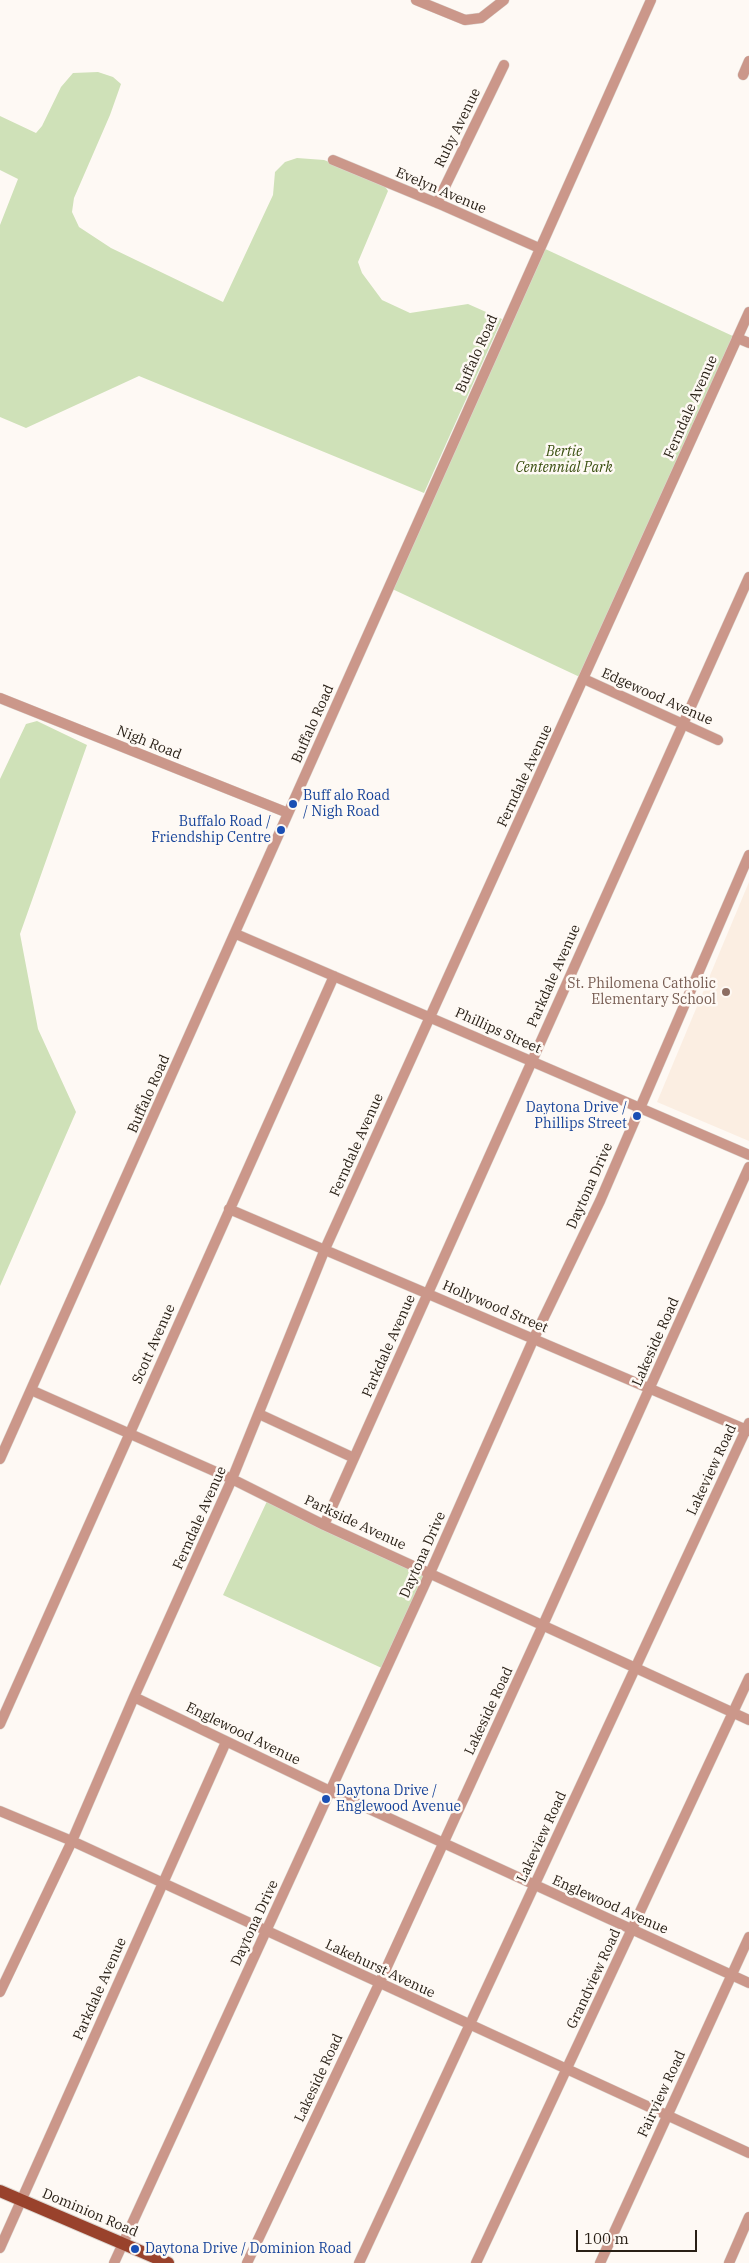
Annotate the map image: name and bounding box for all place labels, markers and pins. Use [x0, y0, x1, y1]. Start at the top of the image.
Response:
place label: Buff alo Road / Nigh Road [303, 788, 390, 820]
marker: Buff alo Road / Nigh Road [287, 798, 299, 810]
place label: Buffalo Road / Friendship Centre [151, 814, 271, 846]
marker: Buffalo Road / Friendship Centre [275, 824, 287, 836]
place label: St. Philomena Catholic Elementary School [567, 976, 716, 1009]
marker: St. Philomena Catholic Elementary School [720, 986, 732, 998]
place label: Daytona Drive / Phillips Street [526, 1100, 627, 1132]
marker: Daytona Drive / Phillips Street [631, 1110, 643, 1122]
place label: Daytona Drive / Englewood Avenue [336, 1783, 461, 1815]
marker: Daytona Drive / Englewood Avenue [320, 1793, 332, 1805]
place label: Daytona Drive / Dominion Road [145, 2241, 352, 2257]
marker: Daytona Drive / Dominion Road [129, 2243, 141, 2255]

